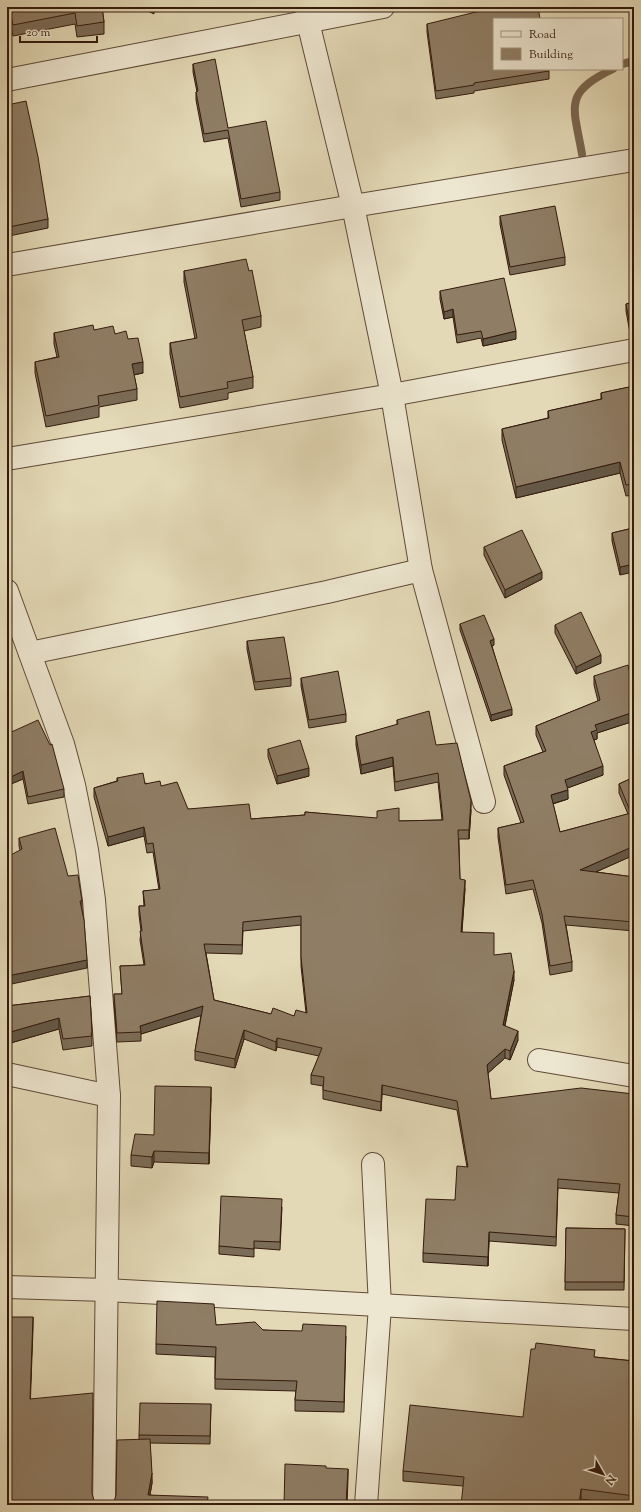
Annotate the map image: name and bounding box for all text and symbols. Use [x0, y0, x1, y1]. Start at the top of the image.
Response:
scale bar [20, 18, 97, 44]
legend [493, 18, 623, 70]
text: 20 m [26, 24, 51, 42]
text: Road [529, 26, 556, 44]
text: Building [529, 46, 573, 64]
north arrow [583, 1454, 623, 1494]
text: N [601, 1470, 620, 1488]

